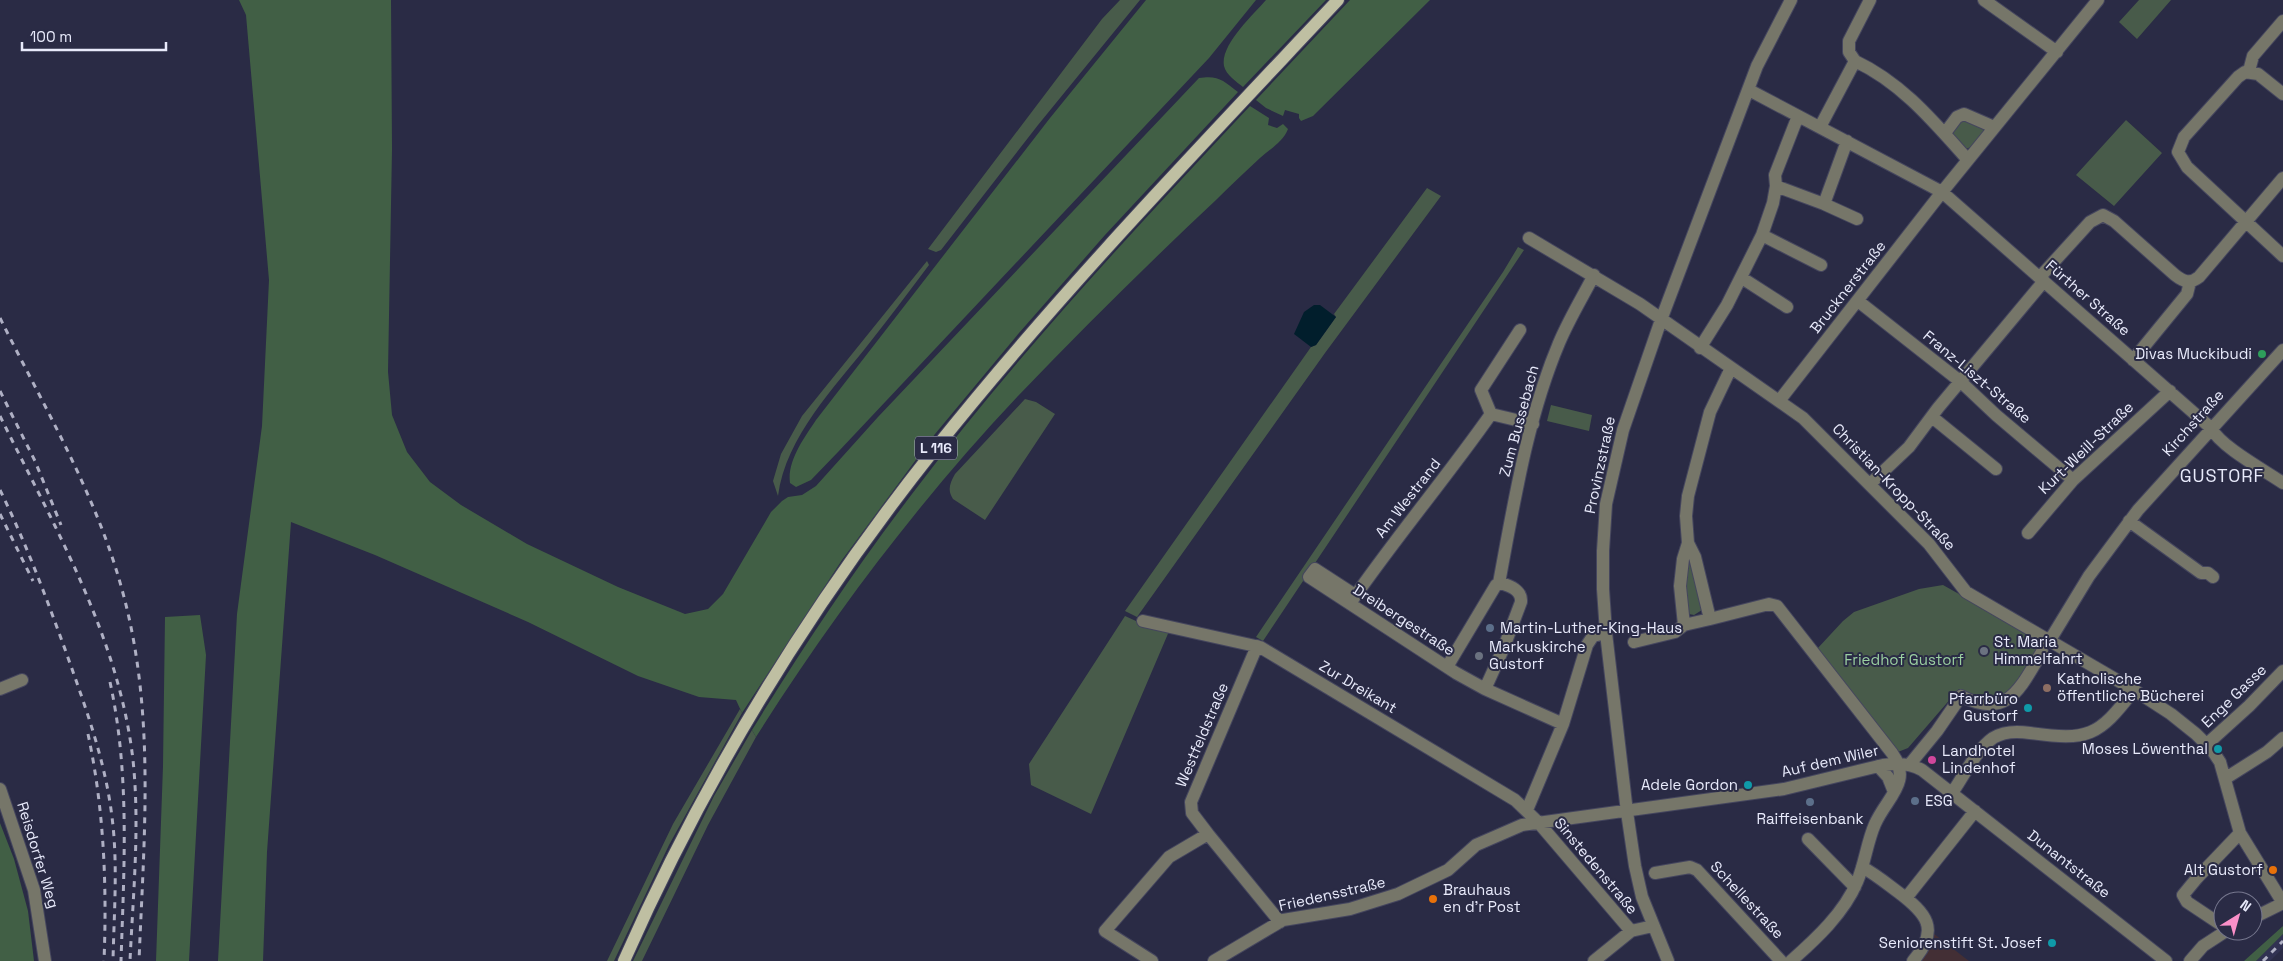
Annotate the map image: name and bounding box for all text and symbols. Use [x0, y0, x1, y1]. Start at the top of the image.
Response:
scale bar [22, 20, 166, 52]
text: 100 m [30, 27, 72, 46]
street label: Brucknerstraße [1806, 236, 1890, 337]
street label: Fürther Straße [2042, 256, 2135, 340]
street label: Franz-Liszt-Straße [1919, 326, 2035, 427]
place label: Divas Muckibudi [2135, 344, 2252, 363]
marker: Divas Muckibudi [2256, 348, 2268, 360]
street label: Zum Bussebach [1495, 363, 1543, 479]
street label: Kirchstraße [2158, 385, 2228, 460]
street label: Kurt-Weill-Straße [2034, 397, 2137, 498]
street label: Provinzstraße [1580, 414, 1619, 515]
street label: Christian-Kropp-Straße [1829, 419, 1960, 554]
road number: L 116 [915, 436, 957, 459]
street label: Am Westrand [1371, 454, 1444, 541]
district label: GUSTORF [2180, 464, 2264, 487]
street label: Dreibergestraße [1350, 580, 1459, 660]
place label: Martin-Luther-King-Haus [1500, 618, 1682, 637]
marker: Martin-Luther-King-Haus [1484, 622, 1496, 634]
place label: St. Maria Himmelfahrt [1994, 632, 2083, 668]
place label: Markuskirche Gustorf [1489, 637, 1586, 673]
marker: St. Maria Himmelfahrt [1978, 645, 1990, 657]
marker: Markuskirche Gustorf [1473, 650, 1485, 662]
park label: Friedhof Gustorf [1844, 650, 1964, 669]
street label: Zur Dreikant [1316, 656, 1401, 717]
street label: Enge Gasse [2197, 660, 2270, 731]
place label: Katholische öffentliche Bücherei [2057, 669, 2204, 705]
street label: Westfeldstraße [1171, 680, 1232, 790]
marker: Katholische öffentliche Bücherei [2041, 682, 2053, 694]
place label: Pfarrbüro Gustorf [1949, 689, 2018, 725]
marker: Pfarrbüro Gustorf [2022, 702, 2034, 714]
place label: Moses Löwenthal [2082, 739, 2208, 758]
street label: Auf dem Wiler [1779, 740, 1881, 781]
place label: Landhotel Lindenhof [1942, 741, 2016, 777]
marker: Moses Löwenthal [2212, 743, 2224, 755]
marker: Landhotel Lindenhof [1926, 754, 1938, 766]
place label: Adele Gordon [1641, 775, 1738, 794]
marker: Adele Gordon [1742, 779, 1754, 791]
place label: ESG [1925, 791, 1953, 810]
marker: ESG [1909, 795, 1921, 807]
marker: Raiffeisenbank [1804, 796, 1816, 808]
street label: Reisdorfer Weg [13, 799, 64, 910]
place label: Raiffeisenbank [1757, 809, 1863, 828]
street label: Sinstedenstraße [1551, 814, 1642, 918]
street label: Dunantstraße [2024, 825, 2115, 902]
street label: Schellestraße [1707, 857, 1788, 943]
place label: Alt Gustorf [2184, 860, 2263, 879]
marker: Alt Gustorf [2267, 864, 2279, 876]
street label: Friedensstraße [1277, 872, 1387, 915]
place label: Brauhaus en d'r Post [1443, 880, 1521, 916]
north arrow [2213, 891, 2263, 941]
marker: Brauhaus en d'r Post [1427, 893, 1439, 905]
text: N [2237, 896, 2255, 916]
place label: Seniorenstift St. Josef [1879, 933, 2042, 952]
marker: Seniorenstift St. Josef [2046, 937, 2058, 949]

